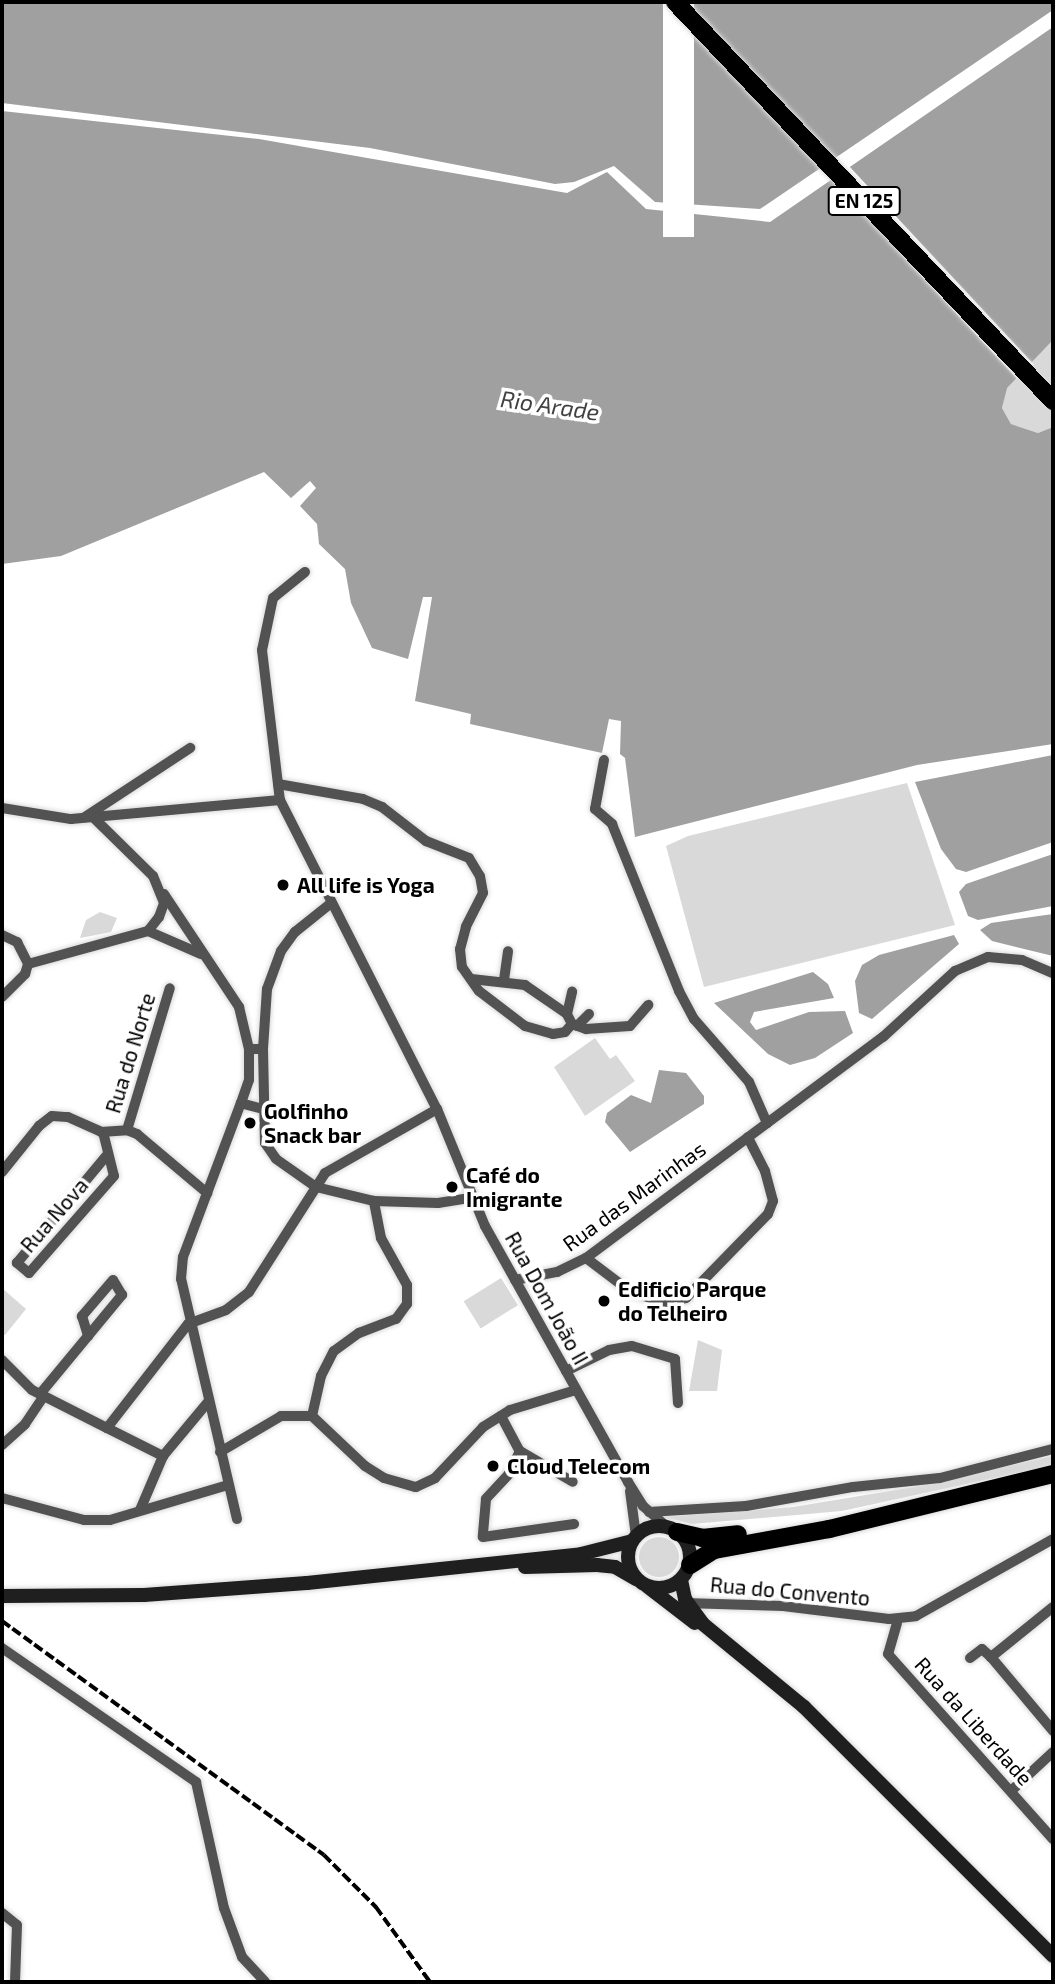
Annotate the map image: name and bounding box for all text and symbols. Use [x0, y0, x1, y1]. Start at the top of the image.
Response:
road number: EN 125 [827, 186, 901, 216]
water label: Rio Arade [499, 384, 601, 426]
place label: All life is Yoga [297, 872, 436, 898]
marker: All life is Yoga [275, 877, 291, 893]
street label: Rua do Norte [100, 990, 160, 1116]
place label: Golfinho Snack bar [264, 1098, 361, 1148]
marker: Golfinho Snack bar [242, 1115, 258, 1131]
street label: Rua das Marinhas [558, 1136, 710, 1256]
place label: Café do Imigrante [466, 1162, 563, 1212]
street label: Rua Nova [15, 1173, 93, 1257]
marker: Café do Imigrante [444, 1179, 460, 1195]
street label: Rua Dom João II [500, 1227, 594, 1369]
place label: Edificio Parque do Telheiro [618, 1276, 766, 1326]
marker: Edificio Parque do Telheiro [596, 1293, 612, 1309]
place label: Cloud Telecom [507, 1453, 651, 1479]
marker: Cloud Telecom [485, 1458, 501, 1474]
street label: Rua do Convento [709, 1571, 871, 1611]
street label: Rua da Liberdade [910, 1652, 1038, 1790]

